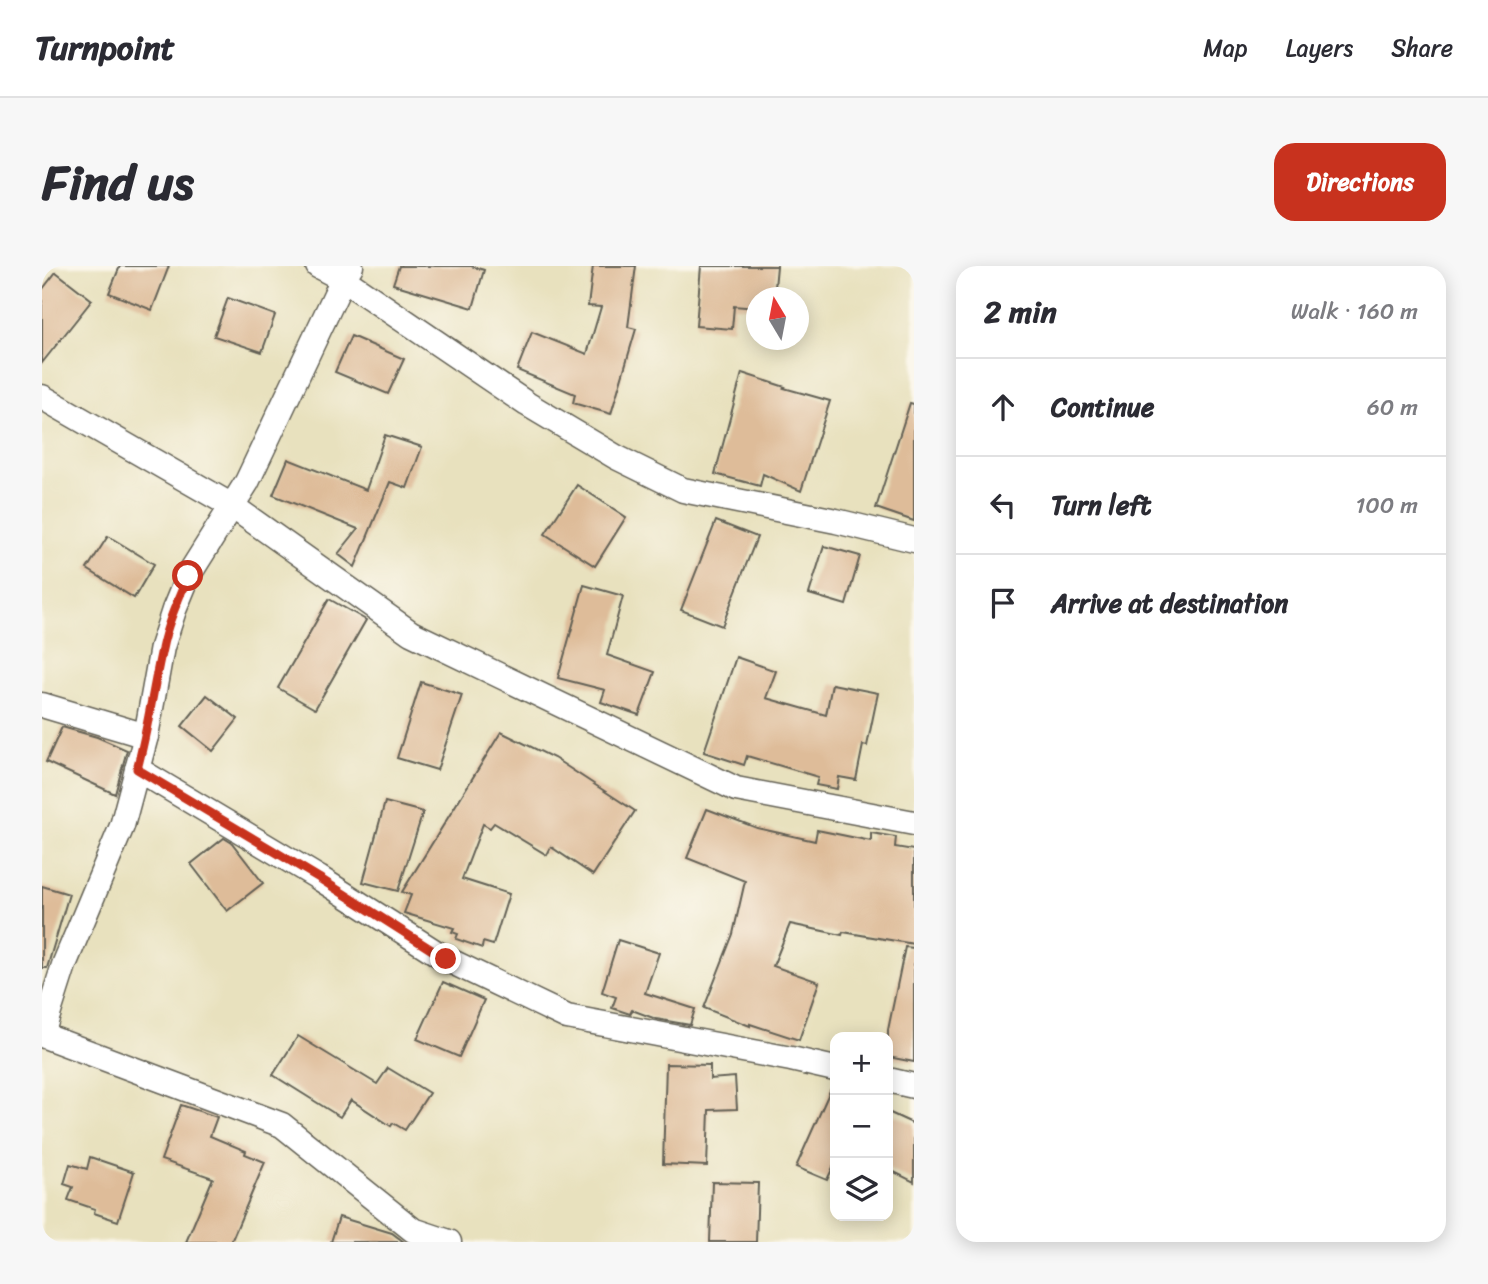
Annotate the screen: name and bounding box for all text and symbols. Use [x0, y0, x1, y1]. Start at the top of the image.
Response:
text: Turnpoint [35, 19, 175, 77]
text: Map [1203, 27, 1248, 69]
text: Layers [1286, 27, 1353, 69]
text: Share [1391, 27, 1453, 69]
text: Find us [42, 139, 194, 226]
button: Directions [1274, 143, 1446, 221]
text: 2 min [984, 285, 1057, 339]
north arrow [746, 287, 809, 350]
text: Walk · 160 m [1291, 291, 1418, 332]
text: Continue [1051, 384, 1154, 430]
text: 60 m [1367, 387, 1418, 428]
icon: ahead [984, 388, 1022, 426]
text: Turn left [1051, 482, 1151, 528]
text: 100 m [1355, 485, 1418, 526]
icon: left [984, 486, 1022, 524]
route start [172, 560, 203, 591]
text: Arrive at destination [1051, 580, 1288, 626]
icon: arrive [984, 584, 1022, 622]
route end [430, 943, 461, 974]
map controls [830, 1032, 893, 1221]
button: + [830, 1032, 893, 1095]
button: − [830, 1095, 893, 1158]
button: layers [830, 1158, 893, 1221]

